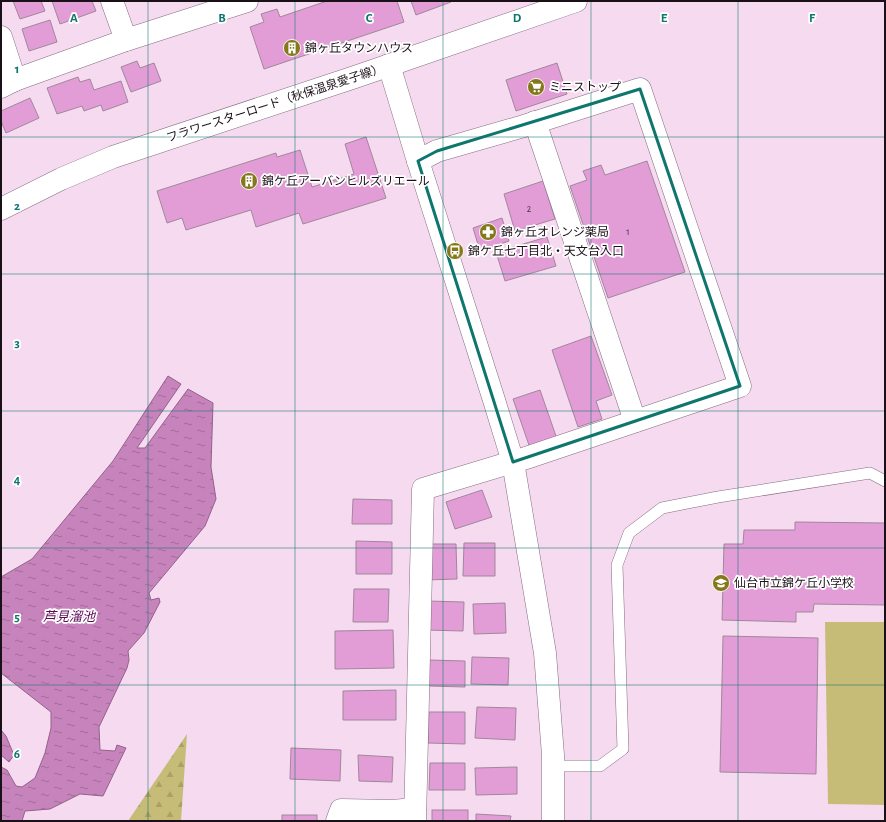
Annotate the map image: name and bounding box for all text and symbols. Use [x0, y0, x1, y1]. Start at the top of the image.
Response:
text: A [70, 12, 78, 25]
text: B [218, 12, 226, 25]
text: C [366, 12, 373, 25]
text: D [513, 12, 522, 25]
text: E [661, 12, 668, 25]
text: F [809, 12, 816, 25]
building icon: 錦ヶ丘タウンハウス [282, 38, 302, 58]
place label: 錦ヶ丘タウンハウス [305, 41, 413, 54]
street label: フラワースターロード（秋保温泉愛子線） [165, 61, 385, 144]
text: 1 [15, 63, 19, 76]
supermarket icon: ミニストップ [526, 77, 546, 97]
place label: ミニストップ [549, 81, 621, 93]
building icon: 錦ケ丘アーバンヒルズリエール [239, 171, 259, 191]
place label: 錦ケ丘アーバンヒルズリエール [262, 174, 430, 187]
text: 2 [14, 200, 20, 213]
house number: 2 [527, 204, 532, 214]
pharmacy icon: 錦ヶ丘オレンジ薬局 [478, 222, 498, 242]
place label: 錦ヶ丘オレンジ薬局 [501, 225, 609, 238]
house number: 1 [626, 227, 630, 237]
bus stop icon: 錦ケ丘七丁目北・天文台入口 [445, 241, 465, 261]
place label: 錦ケ丘七丁目北・天文台入口 [468, 244, 624, 257]
text: 3 [14, 337, 20, 350]
text: 4 [14, 474, 21, 487]
school or university icon: 仙台市立錦ケ丘小学校 [711, 573, 731, 593]
place label: 仙台市立錦ケ丘小学校 [734, 576, 854, 589]
water label: 芦見溜池 [43, 610, 97, 624]
text: 5 [14, 611, 20, 624]
text: 6 [14, 748, 20, 761]

